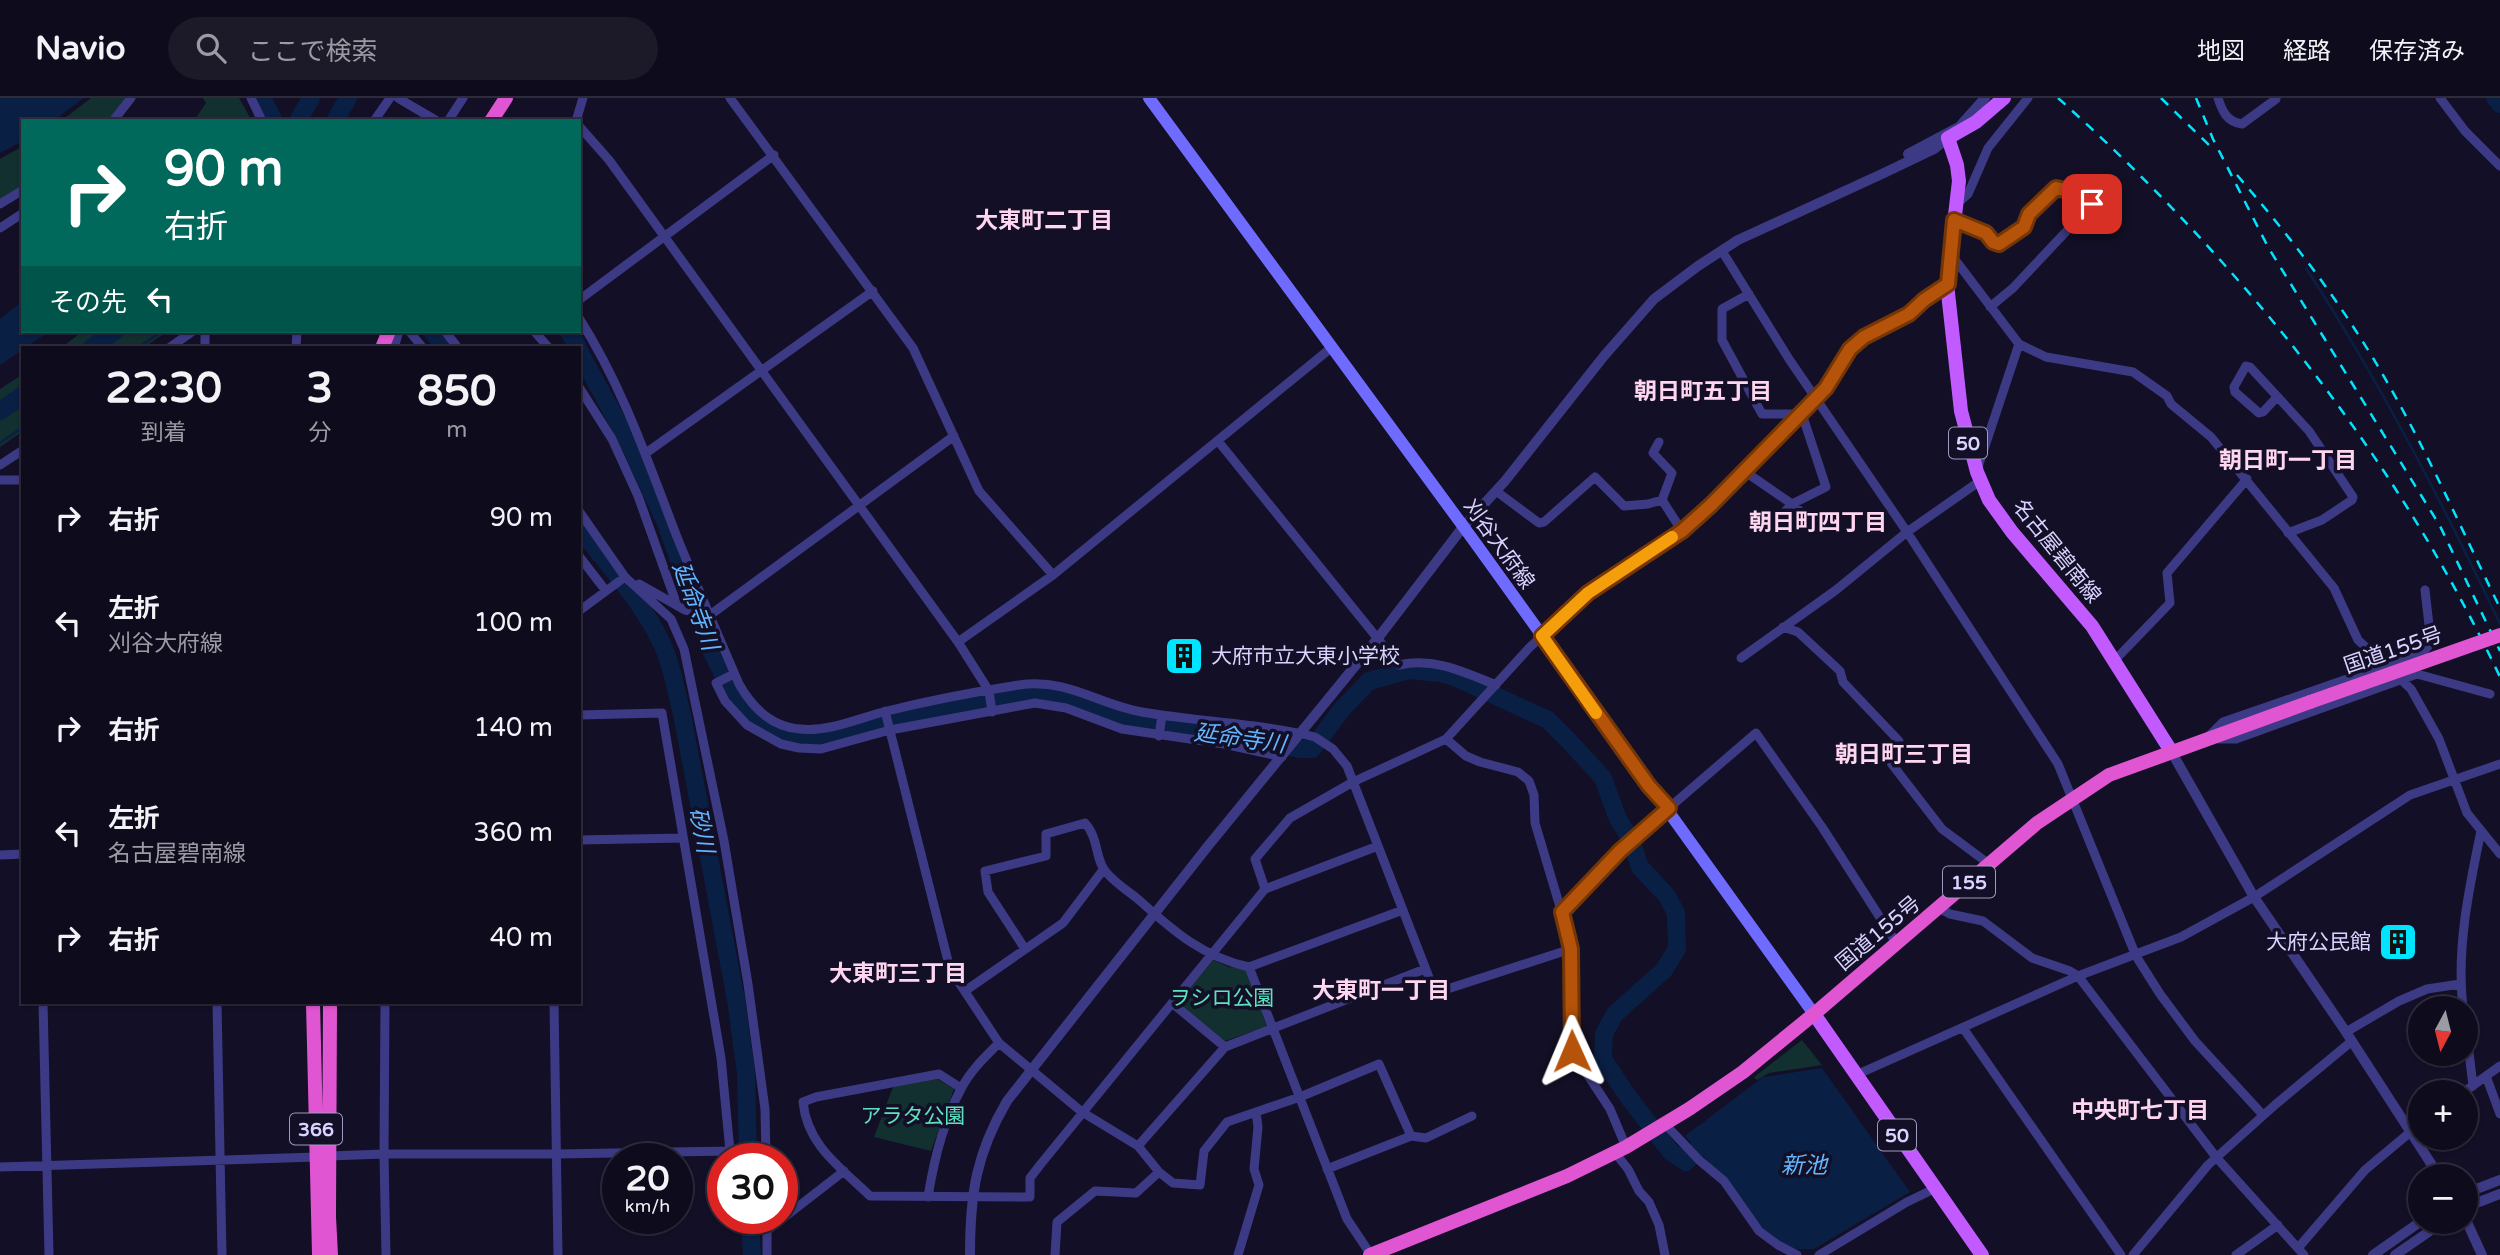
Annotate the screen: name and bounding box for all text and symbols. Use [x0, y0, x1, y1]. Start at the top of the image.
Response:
search box [168, 17, 658, 80]
text: Navio [35, 29, 126, 68]
icon: search [192, 29, 230, 67]
text: ここで検索 [248, 36, 378, 67]
text: 地図 [2197, 37, 2245, 66]
text: 経路 [2283, 37, 2331, 66]
text: 保存済み [2369, 37, 2465, 66]
text: 90 m [164, 140, 283, 199]
icon: right [49, 147, 140, 238]
pin [2062, 174, 2122, 234]
icon: arrive [2073, 185, 2111, 223]
district label: 大東町二丁目 [975, 207, 1113, 235]
text: 右折 [164, 208, 228, 246]
icon: left [141, 280, 179, 318]
text: その先 [49, 287, 127, 318]
text: 22:30 [106, 363, 222, 414]
text: 3 [306, 363, 333, 414]
text: 850 [417, 366, 496, 417]
district label: 朝日町五丁目 [1634, 378, 1772, 406]
text: m [446, 416, 467, 444]
text: 到着 [141, 419, 187, 447]
text: 分 [308, 419, 331, 447]
road number: 50 [1949, 428, 1987, 458]
district label: 朝日町一丁目 [2219, 447, 2357, 475]
street label: 刈谷大府線 [1458, 494, 1540, 594]
street label: 名古屋碧南線 [2007, 494, 2106, 608]
icon: right [49, 499, 87, 537]
text: 90 m [490, 502, 553, 533]
text: 右折 [108, 505, 160, 536]
district label: 朝日町四丁目 [1749, 509, 1887, 537]
water label: 延命寺川 [666, 558, 725, 657]
text: 左折 [108, 593, 160, 624]
icon: left [49, 604, 87, 642]
text: 100 m [473, 607, 553, 638]
street label: 国道155号 [2341, 622, 2446, 679]
text: 刈谷大府線 [108, 630, 223, 658]
building icon: 大府市立大東小学校 [1163, 635, 1205, 677]
place label: 大府市立大東小学校 [1211, 644, 1400, 669]
icon: right [49, 709, 87, 747]
text: 140 m [473, 712, 553, 743]
text: 右折 [108, 715, 160, 746]
water label: 延命寺川 [1192, 719, 1290, 760]
district label: 朝日町三丁目 [1835, 741, 1973, 769]
text: 左折 [108, 803, 160, 834]
water label: 砂川 [683, 805, 720, 858]
icon: left [49, 814, 87, 852]
text: 360 m [473, 817, 553, 848]
text: 名古屋碧南線 [108, 840, 246, 868]
road number: 155 [1943, 866, 1995, 898]
street label: 国道155号 [1831, 891, 1926, 976]
icon: right [49, 919, 87, 957]
building icon: 大府公民館 [2377, 921, 2419, 963]
text: 40 m [490, 922, 553, 953]
text: 右折 [108, 925, 160, 956]
place label: 大府公民館 [2266, 930, 2371, 955]
district label: 大東町三丁目 [829, 960, 967, 988]
district label: 大東町一丁目 [1312, 977, 1450, 1005]
park label: ヲシロ公園 [1170, 986, 1275, 1011]
north arrow [2408, 996, 2478, 1066]
map controls [2408, 996, 2478, 1234]
position arrow [1535, 1014, 1609, 1088]
button: + [2408, 1080, 2478, 1150]
district label: 中央町七丁目 [2071, 1097, 2209, 1125]
park label: アラタ公園 [861, 1104, 966, 1129]
road number: 366 [290, 1113, 342, 1144]
road number: 50 [1878, 1119, 1916, 1150]
speed limit sign: 30 [707, 1143, 798, 1234]
water label: 新池 [1781, 1152, 1829, 1180]
text: 20 [626, 1158, 669, 1200]
button: − [2408, 1164, 2478, 1234]
text: km/h [625, 1195, 670, 1217]

